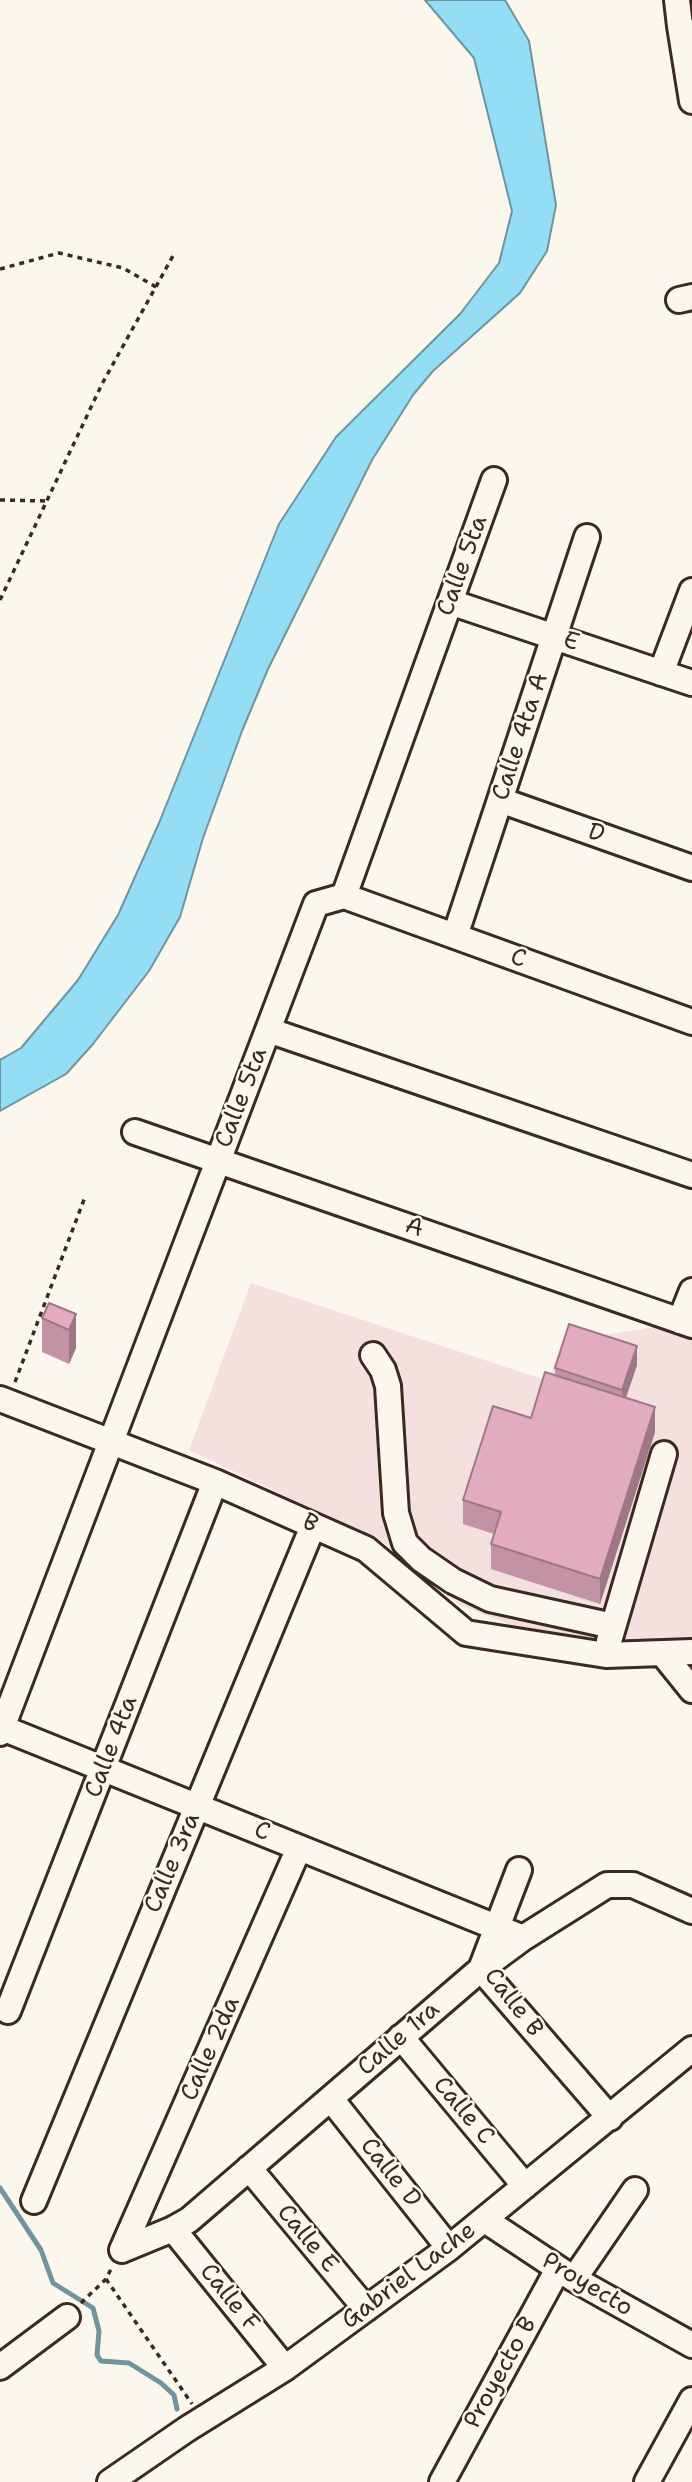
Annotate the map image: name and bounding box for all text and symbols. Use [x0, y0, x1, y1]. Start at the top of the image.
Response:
street label: Calle 5ta [432, 512, 494, 620]
street label: E [559, 626, 583, 658]
street label: Calle 4ta A [487, 670, 555, 804]
street label: D [584, 818, 608, 850]
street label: C [506, 943, 530, 975]
street label: Calle 5ta [210, 1044, 274, 1152]
street label: A [401, 1212, 427, 1244]
street label: B [298, 1508, 322, 1540]
street label: Calle 4ta [79, 1692, 145, 1802]
street label: Calle 3ra [139, 1809, 207, 1917]
street label: C [250, 1816, 274, 1848]
street label: Calle B [477, 1963, 549, 2043]
street label: Calle 2da [175, 1992, 247, 2106]
street label: Calle 1ra [352, 1996, 446, 2082]
street label: Calle C [426, 2071, 500, 2151]
street label: Calle D [353, 2132, 427, 2214]
street label: Calle E [270, 2199, 344, 2279]
street label: Gabriel Lache [336, 2216, 482, 2336]
street label: Proyecto [536, 2247, 638, 2323]
street label: Calle F [193, 2258, 265, 2338]
street label: Proyecto B [459, 2312, 543, 2434]

